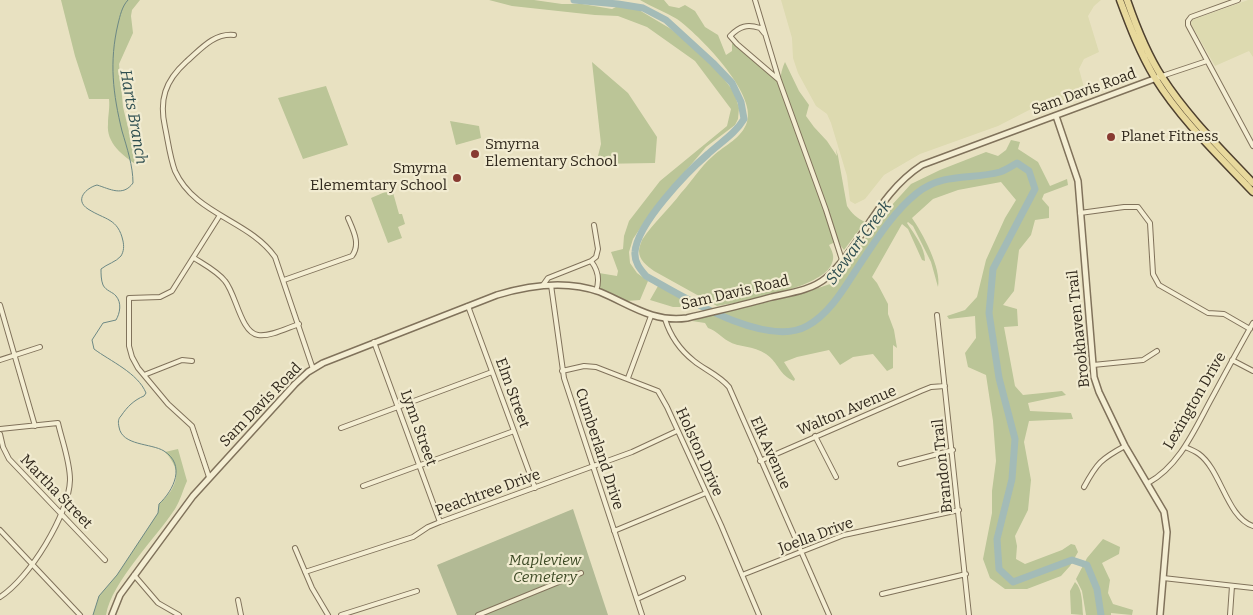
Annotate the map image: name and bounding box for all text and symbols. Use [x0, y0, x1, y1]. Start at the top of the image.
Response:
street label: Sam Davis Road [1029, 65, 1139, 119]
water label: Harts Branch [115, 68, 151, 166]
place label: Planet Fitness [1121, 128, 1218, 146]
marker: Planet Fitness [1105, 131, 1117, 143]
place label: Smyrna Elementary School [485, 136, 617, 171]
marker: Smyrna Elementary School [469, 148, 481, 160]
place label: Smyrna Elememtary School [310, 160, 447, 195]
marker: Smyrna Elememtary School [451, 172, 463, 184]
water label: Stewart Creek [822, 197, 896, 289]
street label: Brookhaven Trail [1064, 269, 1094, 389]
street label: Sam Davis Road [679, 272, 791, 314]
street label: Lexington Drive [1160, 349, 1230, 453]
street label: Elm Street [491, 355, 533, 431]
street label: Sam Davis Road [216, 359, 306, 451]
street label: Walton Avenue [795, 382, 899, 440]
street label: Cumberland Drive [571, 386, 627, 512]
street label: Lynn Street [396, 387, 440, 469]
street label: Holston Drive [671, 405, 727, 499]
street label: Elk Avenue [746, 414, 794, 492]
street label: Brandon Trail [929, 418, 957, 514]
street label: Martha Street [16, 451, 96, 533]
street label: Peachtree Drive [433, 466, 543, 520]
street label: Joella Drive [776, 514, 856, 558]
park label: Mapleview Cemetery [509, 552, 581, 587]

